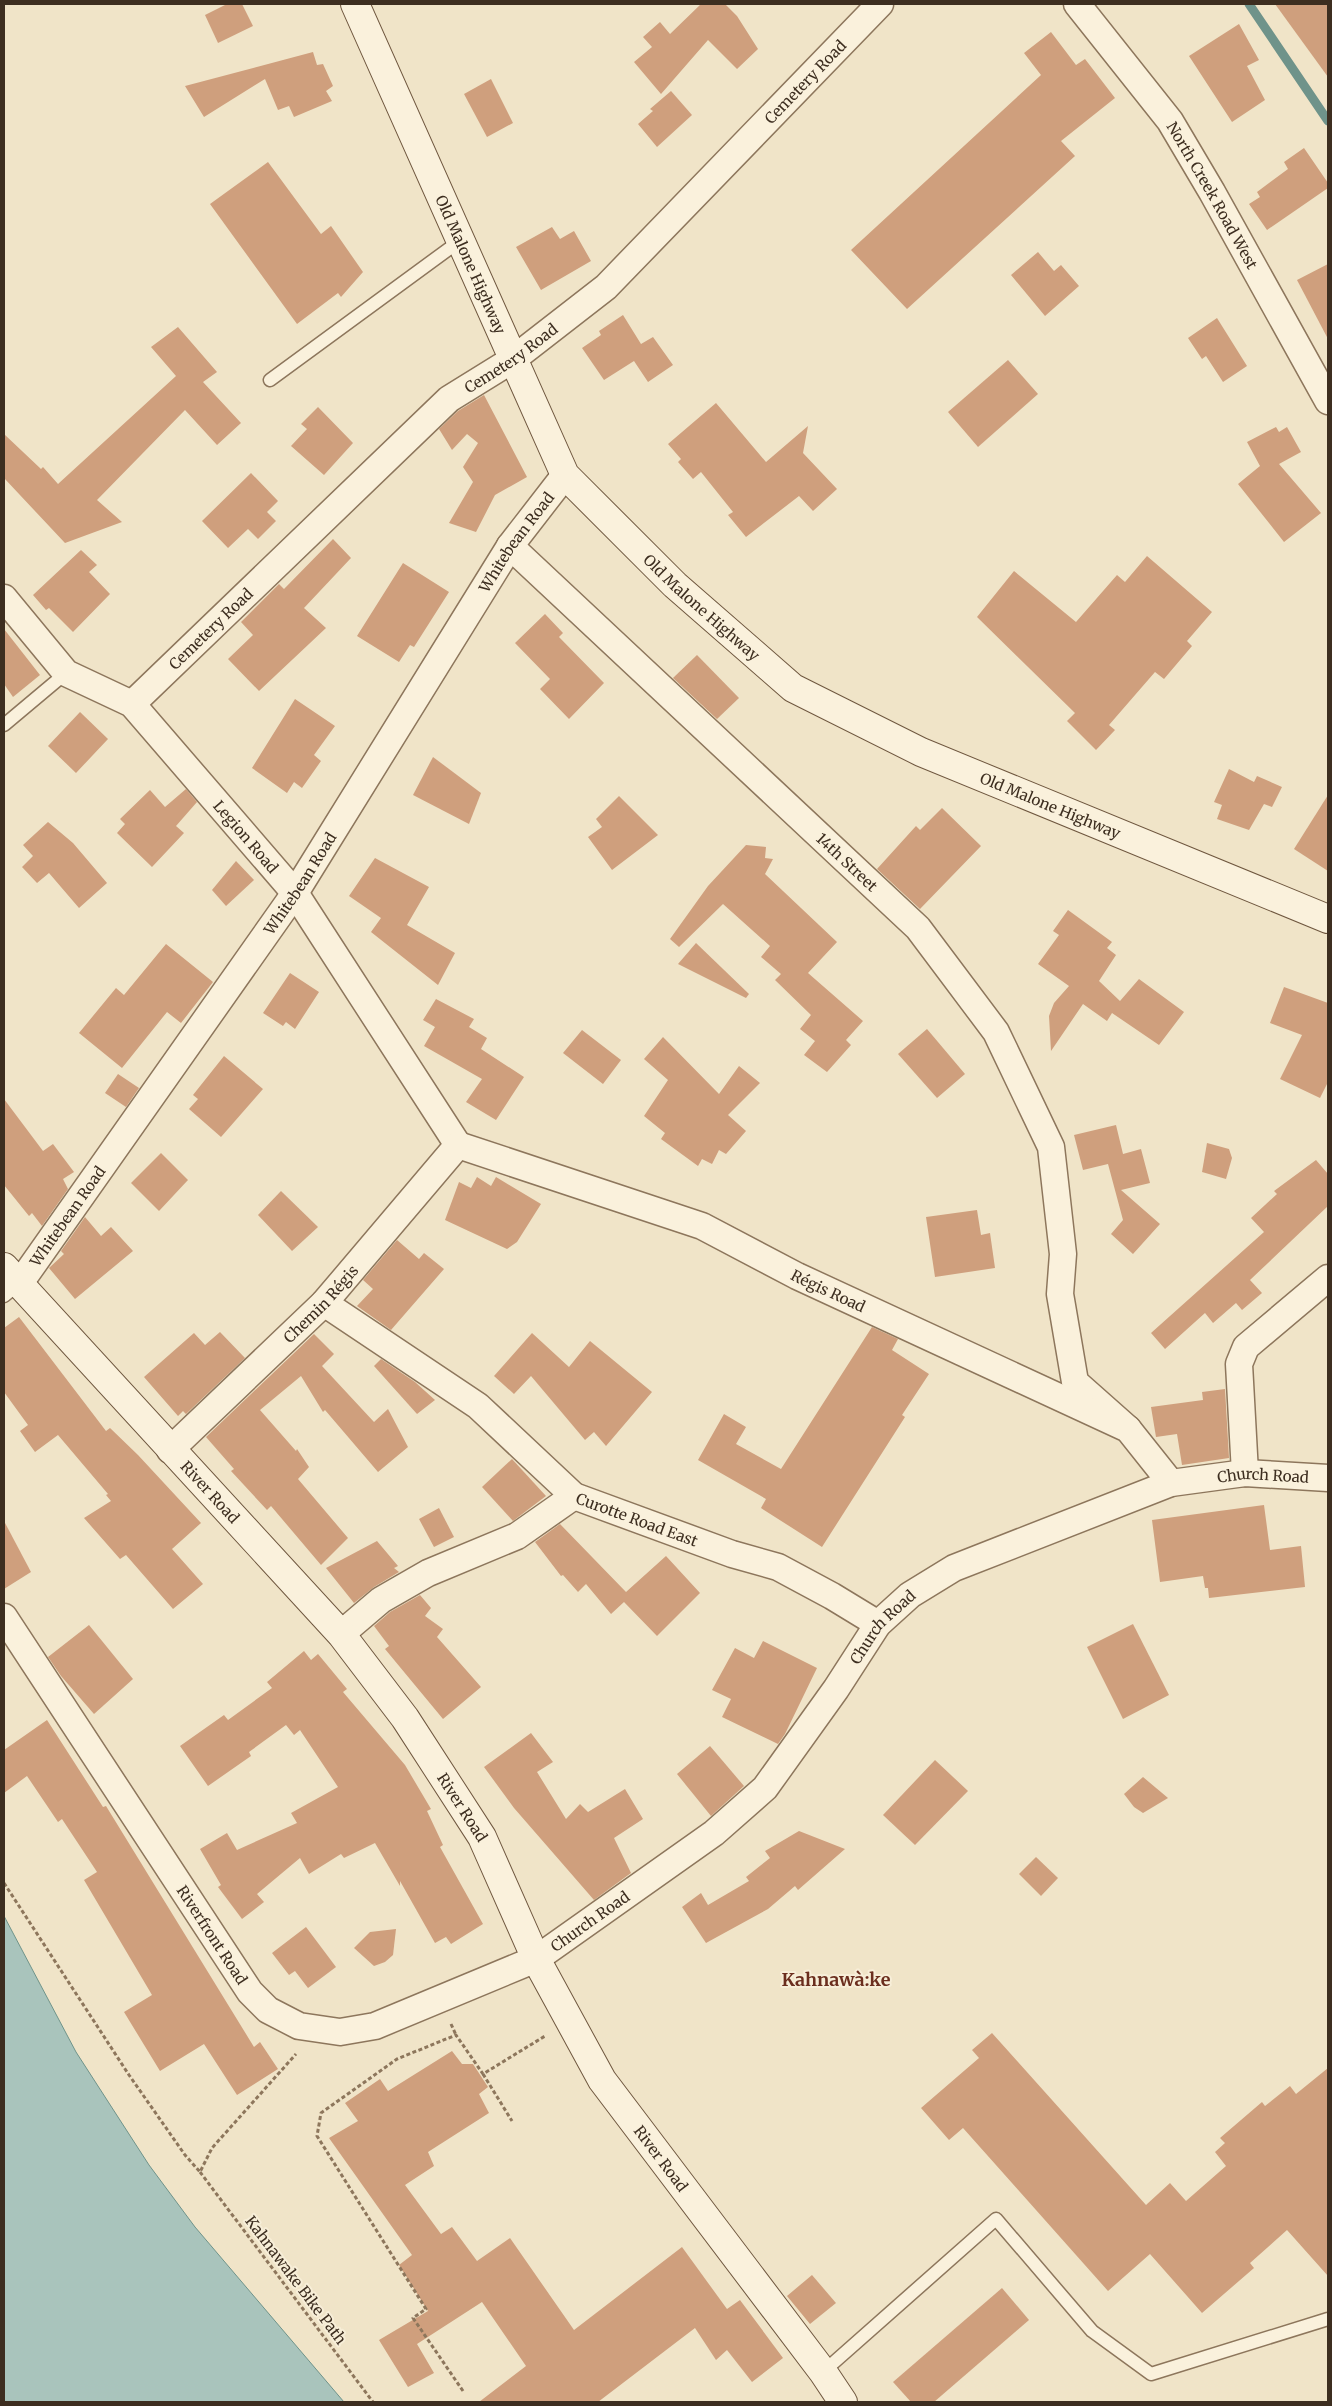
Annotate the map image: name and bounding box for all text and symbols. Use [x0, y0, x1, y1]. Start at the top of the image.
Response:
street label: Cemetery Road [760, 36, 850, 127]
street label: North Creek Road West [1163, 118, 1262, 272]
street label: Old Malone Highway [432, 192, 510, 337]
street label: Cemetery Road [461, 319, 561, 397]
street label: Whitebean Road [474, 488, 558, 597]
street label: Old Malone Highway [640, 550, 764, 665]
street label: Cemetery Road [165, 584, 257, 673]
street label: Old Malone Highway [978, 768, 1124, 843]
street label: Legion Road [210, 796, 283, 877]
street label: 14th Street [813, 828, 882, 895]
street label: Whitebean Road [259, 829, 340, 939]
street label: Whitebean Road [25, 1162, 109, 1271]
street label: Chemin Régis [279, 1261, 362, 1347]
street label: Régis Road [788, 1265, 869, 1316]
street label: River Road [177, 1456, 244, 1527]
street label: Church Road [1216, 1464, 1310, 1486]
street label: Curotte Road East [574, 1488, 701, 1550]
street label: Church Road [845, 1586, 919, 1667]
street label: River Road [433, 1769, 492, 1845]
street label: Riverfront Road [173, 1882, 252, 1988]
street label: Church Road [547, 1887, 633, 1955]
district label: Kahnawà:ke [782, 1968, 891, 1991]
street label: River Road [630, 2121, 692, 2195]
street label: Kahnawake Bike Path [241, 2212, 351, 2348]

